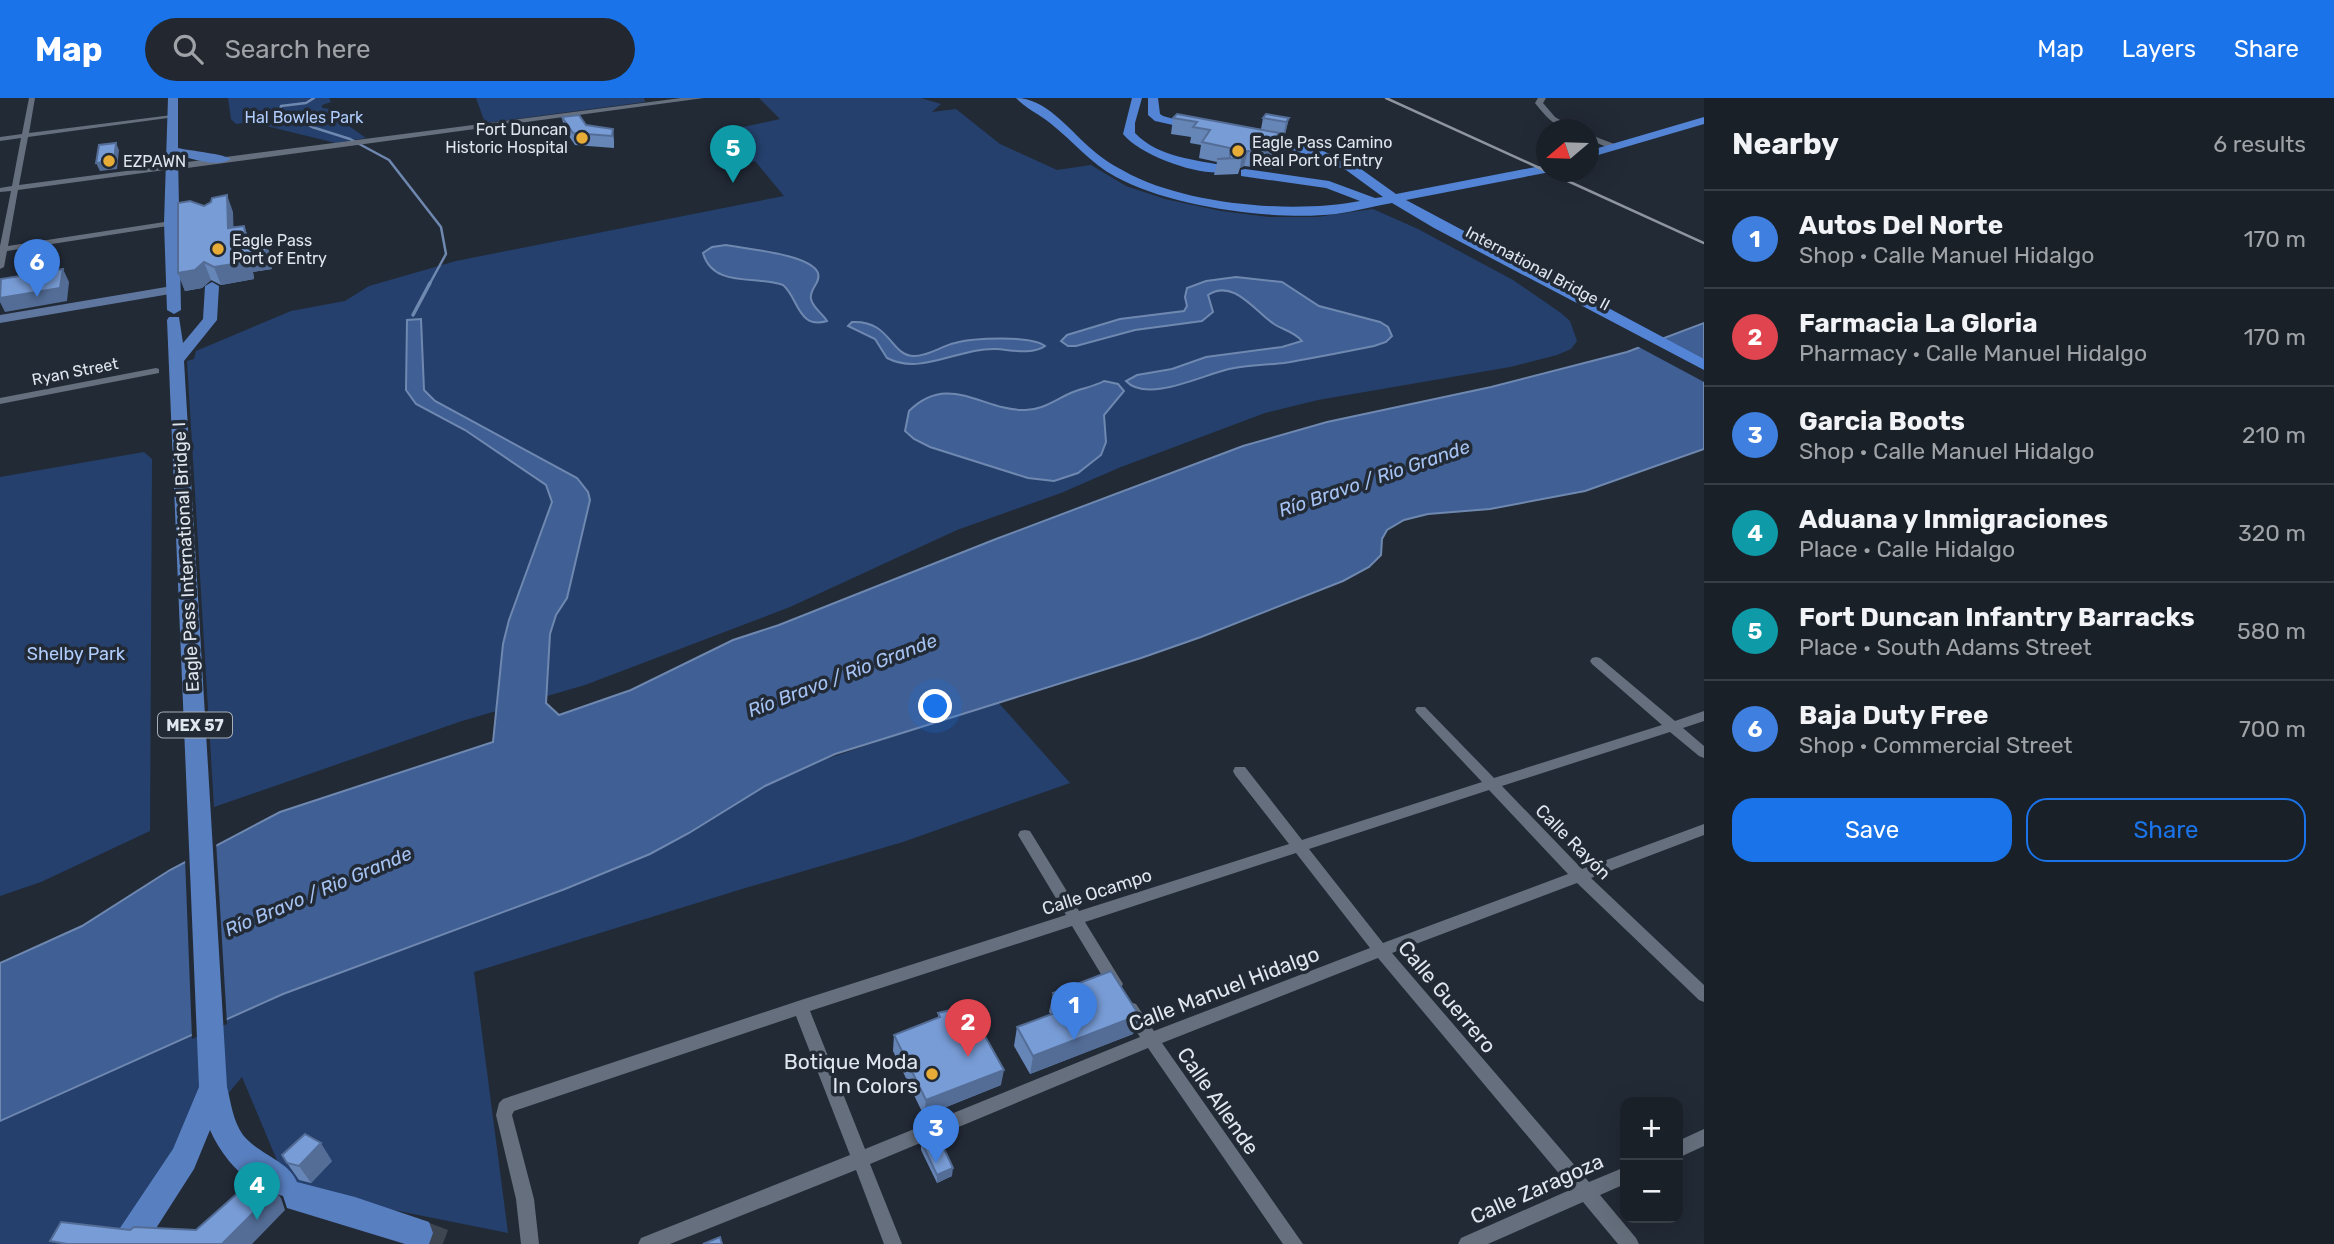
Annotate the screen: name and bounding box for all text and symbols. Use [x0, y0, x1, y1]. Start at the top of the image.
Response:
search box [145, 18, 635, 81]
text: Map [35, 30, 103, 69]
icon: search [169, 30, 207, 68]
text: Search here [225, 34, 370, 65]
text: Map [2037, 35, 2084, 63]
text: Layers [2122, 35, 2196, 63]
text: Share [2234, 35, 2299, 63]
park label: Hal Bowles Park [245, 108, 364, 127]
north arrow [1536, 119, 1599, 182]
place label: Fort Duncan Historic Hospital [445, 120, 568, 157]
pin: 5 [710, 125, 756, 183]
text: Nearby [1732, 126, 1839, 162]
marker: Fort Duncan Historic Hospital [574, 130, 590, 146]
text: 6 results [2213, 130, 2306, 158]
place label: Eagle Pass Camino Real Port of Entry [1252, 133, 1393, 170]
marker: Eagle Pass Camino Real Port of Entry [1230, 143, 1246, 159]
place label: EZPAWN [123, 152, 186, 171]
marker: EZPAWN [101, 153, 117, 169]
text: Autos Del Norte [1799, 210, 2003, 241]
street label: International Bridge II [1462, 222, 1613, 315]
text: 1 [1749, 225, 1761, 253]
text: 170 m [2244, 225, 2306, 253]
place label: Eagle Pass Port of Entry [232, 231, 327, 268]
pin: 6 [14, 239, 60, 297]
marker: Eagle Pass Port of Entry [210, 241, 226, 257]
text: Shop · Calle Manuel Hidalgo [1799, 241, 2095, 269]
text: Farmacia La Gloria [1799, 308, 2038, 339]
text: 2 [1748, 323, 1762, 351]
text: 170 m [2244, 323, 2306, 351]
text: Pharmacy · Calle Manuel Hidalgo [1799, 339, 2147, 367]
street label: Ryan Street [30, 354, 120, 389]
text: Garcia Boots [1799, 406, 1965, 437]
street label: Eagle Pass International Bridge I [168, 421, 204, 693]
text: 3 [1747, 421, 1763, 449]
text: 210 m [2242, 421, 2306, 449]
water label: Río Bravo / Rio Grande [1275, 435, 1473, 522]
text: Shop · Calle Manuel Hidalgo [1799, 437, 2095, 465]
text: Aduana y Inmigraciones [1799, 504, 2108, 535]
text: 4 [1747, 519, 1763, 547]
text: 320 m [2238, 519, 2306, 547]
text: Place · Calle Hidalgo [1799, 535, 2015, 563]
text: Fort Duncan Infantry Barracks [1799, 602, 2195, 633]
text: 5 [1748, 617, 1762, 645]
text: 580 m [2237, 617, 2306, 645]
water label: Río Bravo / Rio Grande [744, 629, 940, 722]
text: Place · South Adams Street [1799, 633, 2092, 661]
park label: Shelby Park [27, 643, 126, 665]
your location [918, 689, 952, 723]
text: Baja Duty Free [1799, 700, 1989, 731]
road number: MEX 57 [158, 712, 232, 738]
text: 6 [1748, 715, 1762, 743]
text: 700 m [2239, 715, 2306, 743]
text: Shop · Commercial Street [1799, 731, 2073, 759]
button: Save [1732, 798, 2012, 862]
button: Share [2026, 798, 2306, 862]
street label: Calle Rayón [1531, 800, 1615, 884]
water label: Río Bravo / Rio Grande [221, 841, 416, 941]
street label: Calle Ocampo [1039, 864, 1155, 920]
street label: Calle Guerrero [1393, 935, 1502, 1058]
street label: Calle Manuel Hidalgo [1125, 941, 1323, 1036]
pin: 1 [1051, 982, 1097, 1040]
pin: 2 [945, 999, 991, 1057]
street label: Calle Allende [1172, 1042, 1265, 1159]
place label: Botique Moda In Colors [784, 1049, 918, 1098]
marker: Botique Moda In Colors [924, 1066, 940, 1082]
map controls [1620, 1097, 1683, 1223]
button: + [1620, 1097, 1683, 1160]
pin: 3 [913, 1105, 959, 1163]
street label: Calle Zaragoza [1466, 1148, 1607, 1229]
button: − [1620, 1160, 1683, 1223]
pin: 4 [234, 1162, 280, 1220]

